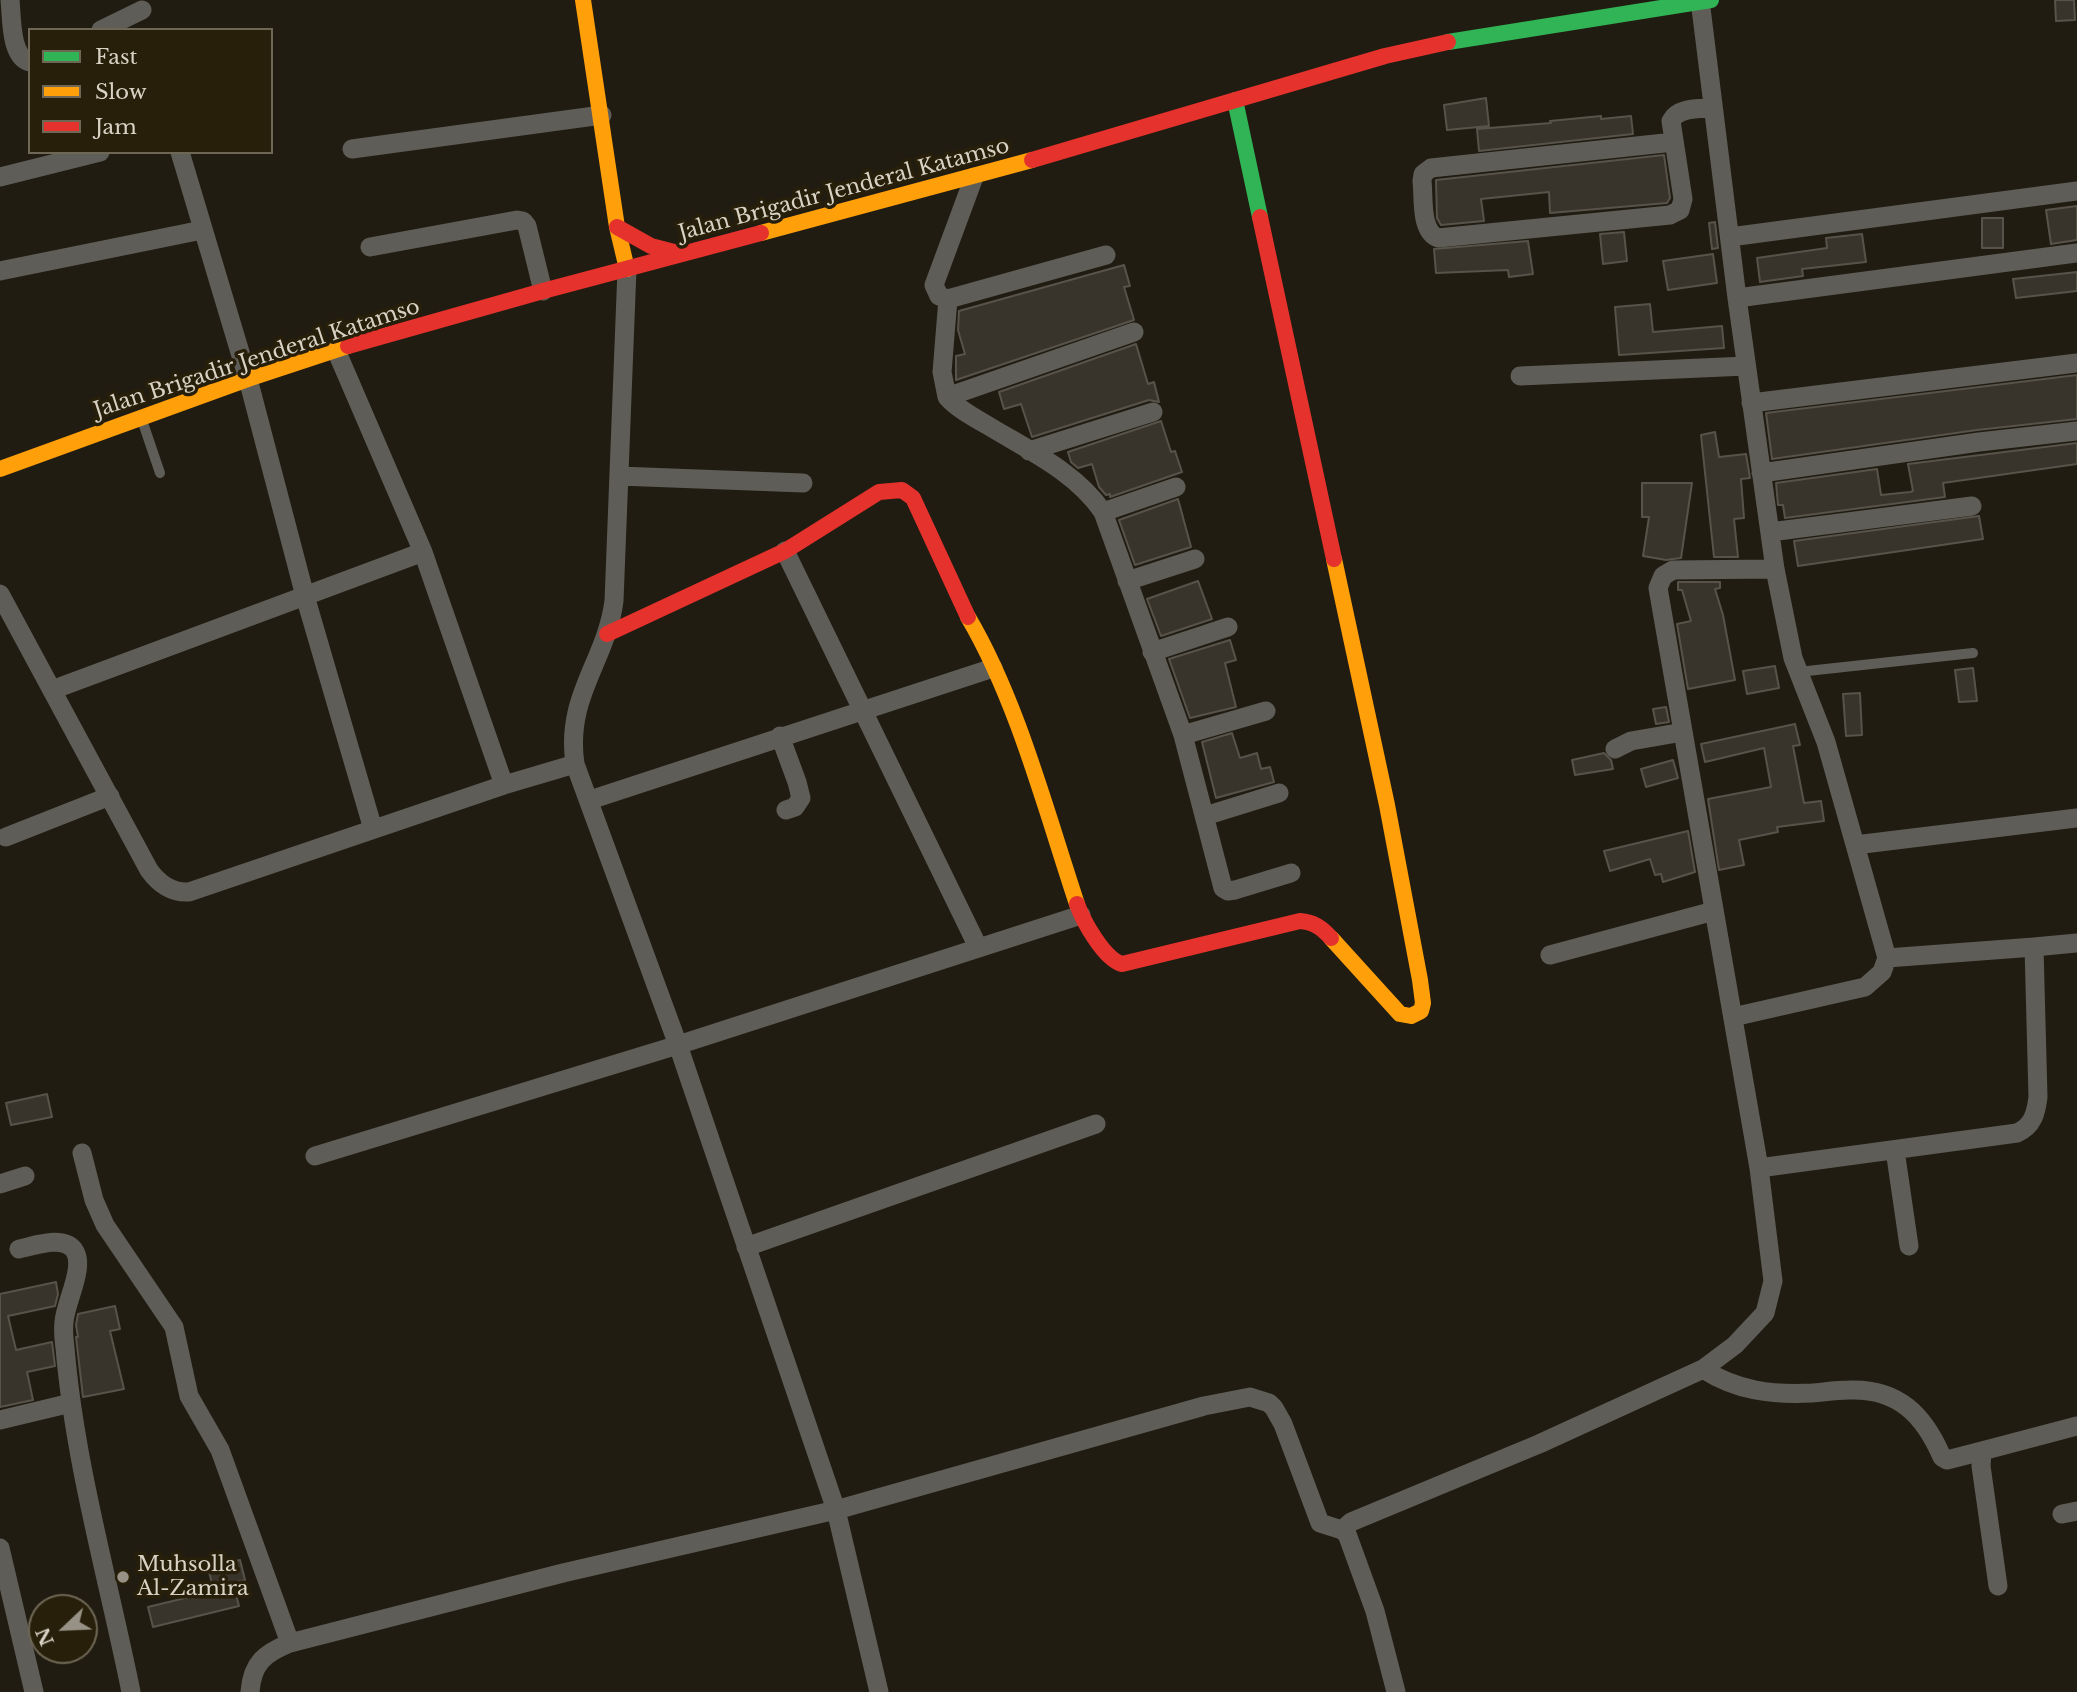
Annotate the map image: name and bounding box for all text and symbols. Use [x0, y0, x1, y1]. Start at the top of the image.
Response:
legend [28, 28, 273, 154]
text: Fast [95, 44, 137, 70]
text: Slow [95, 79, 147, 105]
text: Jam [95, 114, 137, 140]
street label: Jalan Brigadir Jenderal Katamso [676, 134, 1012, 246]
street label: Jalan Brigadir Jenderal Katamso [91, 294, 423, 424]
place label: Muhsolla Al-Zamira [137, 1552, 249, 1602]
marker: Muhsolla Al-Zamira [115, 1569, 131, 1585]
north arrow [28, 1594, 98, 1664]
text: N [31, 1624, 59, 1649]

